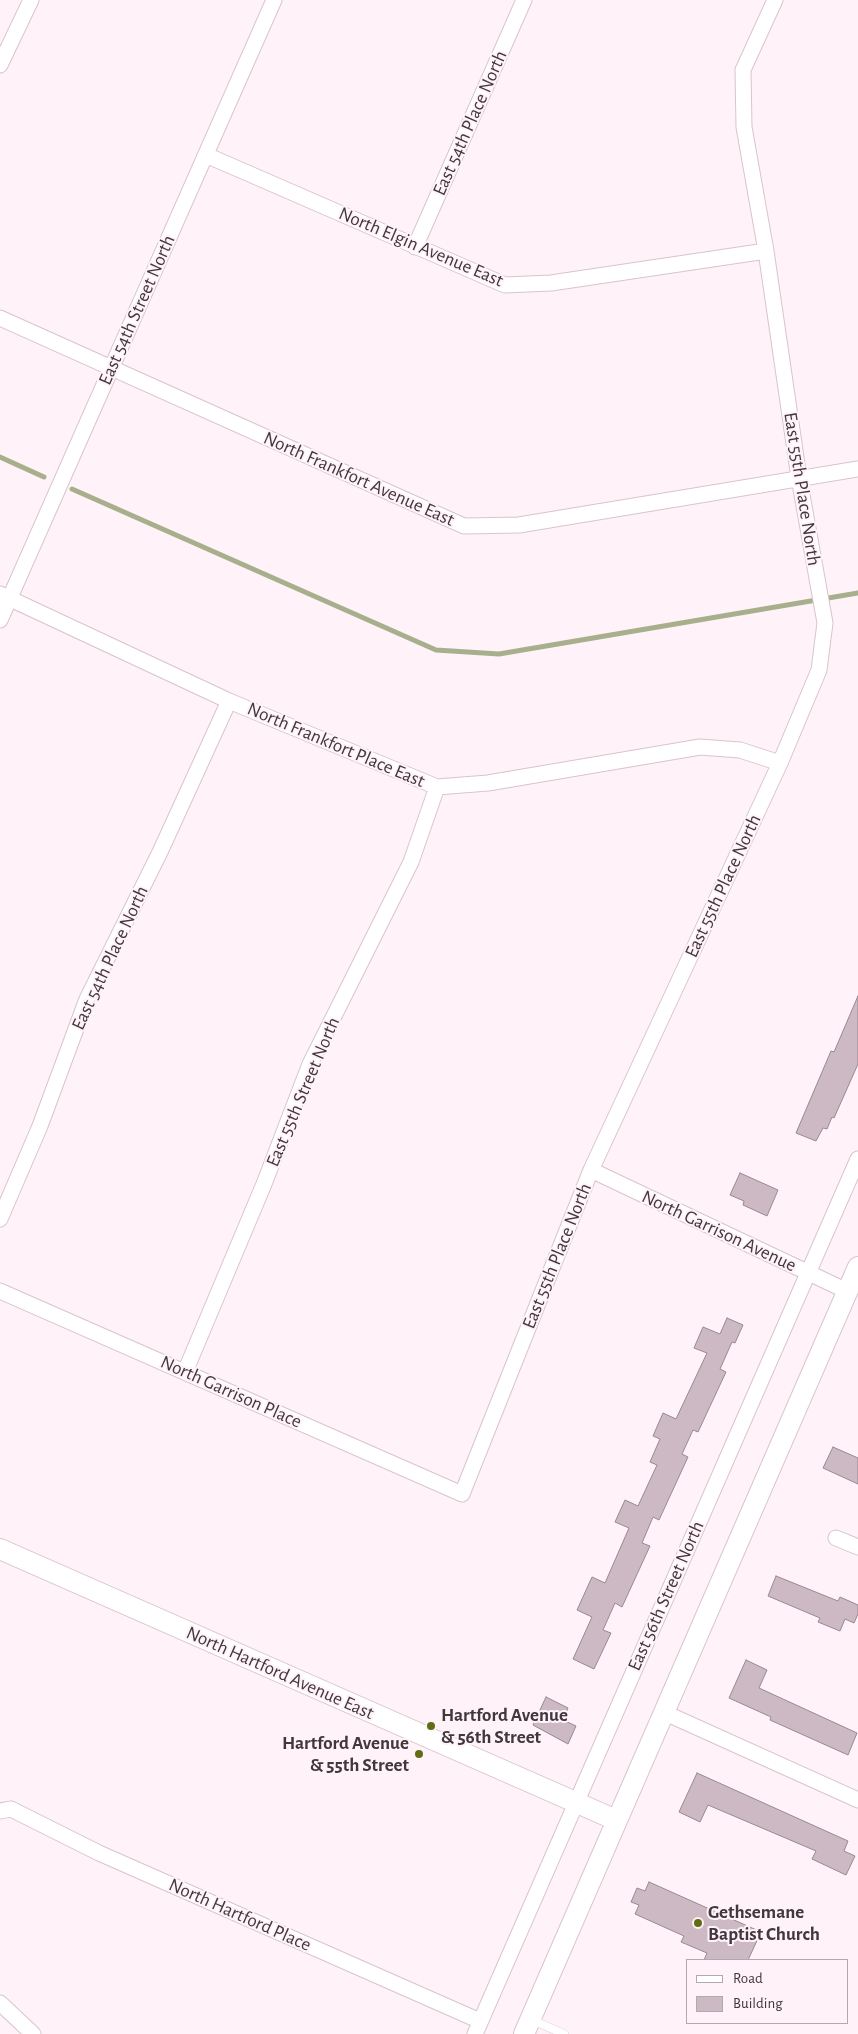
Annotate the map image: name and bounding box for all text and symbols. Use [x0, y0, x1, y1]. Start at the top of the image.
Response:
street label: East 54th Place North [428, 47, 512, 199]
street label: North Elgin Avenue East [335, 202, 507, 292]
street label: East 54th Street North [94, 232, 180, 388]
street label: East 55th Place North [779, 411, 825, 567]
street label: North Frankfort Avenue East [260, 427, 458, 531]
street label: North Frankfort Place East [244, 697, 428, 793]
street label: East 55th Place North [680, 811, 766, 961]
street label: East 54th Place North [67, 882, 153, 1034]
street label: East 55th Street North [261, 1014, 345, 1170]
street label: East 55th Place North [517, 1180, 597, 1332]
street label: North Garrison Avenue [638, 1185, 800, 1277]
street label: North Garrison Place [157, 1351, 305, 1433]
street label: East 56th Street North [623, 1518, 709, 1674]
street label: North Hartford Avenue East [183, 1621, 377, 1725]
place label: Hartford Avenue & 56th Street [441, 1704, 568, 1748]
marker: Hartford Avenue & 56th Street [425, 1720, 437, 1732]
place label: Hartford Avenue & 55th Street [282, 1732, 409, 1776]
marker: Hartford Avenue & 55th Street [413, 1748, 425, 1760]
street label: North Hartford Place [165, 1873, 315, 1957]
place label: Gethsemane Baptist Church [708, 1901, 820, 1945]
marker: Gethsemane Baptist Church [692, 1917, 704, 1929]
legend [686, 1959, 848, 2024]
text: Road [733, 1971, 763, 1986]
text: Building [733, 1996, 783, 2011]

